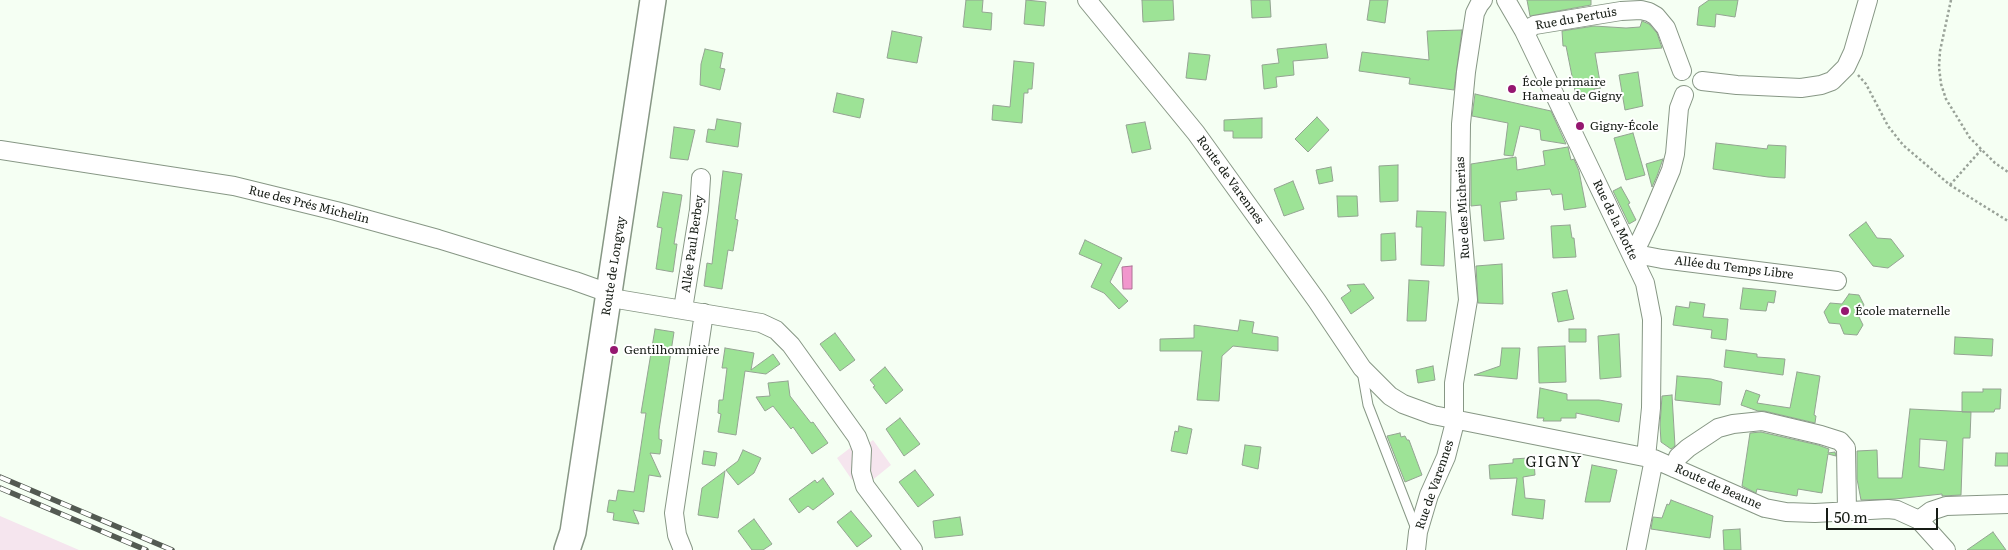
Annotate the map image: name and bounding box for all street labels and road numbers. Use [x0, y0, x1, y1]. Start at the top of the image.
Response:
street label: Rue du Pertuis [1534, 5, 1618, 33]
street label: Route de Varennes [1193, 133, 1267, 227]
street label: Rue des Micherias [1453, 156, 1473, 260]
street label: Rue de la Motte [1589, 177, 1641, 263]
street label: Rue des Prés Michelin [247, 183, 371, 227]
street label: Allée Paul Berbey [679, 194, 707, 294]
street label: Route de Longvay [599, 215, 629, 317]
street label: Allée du Temps Libre [1674, 254, 1794, 282]
street label: Rue de Varennes [1413, 438, 1457, 532]
street label: Route de Beaune [1672, 461, 1764, 513]

